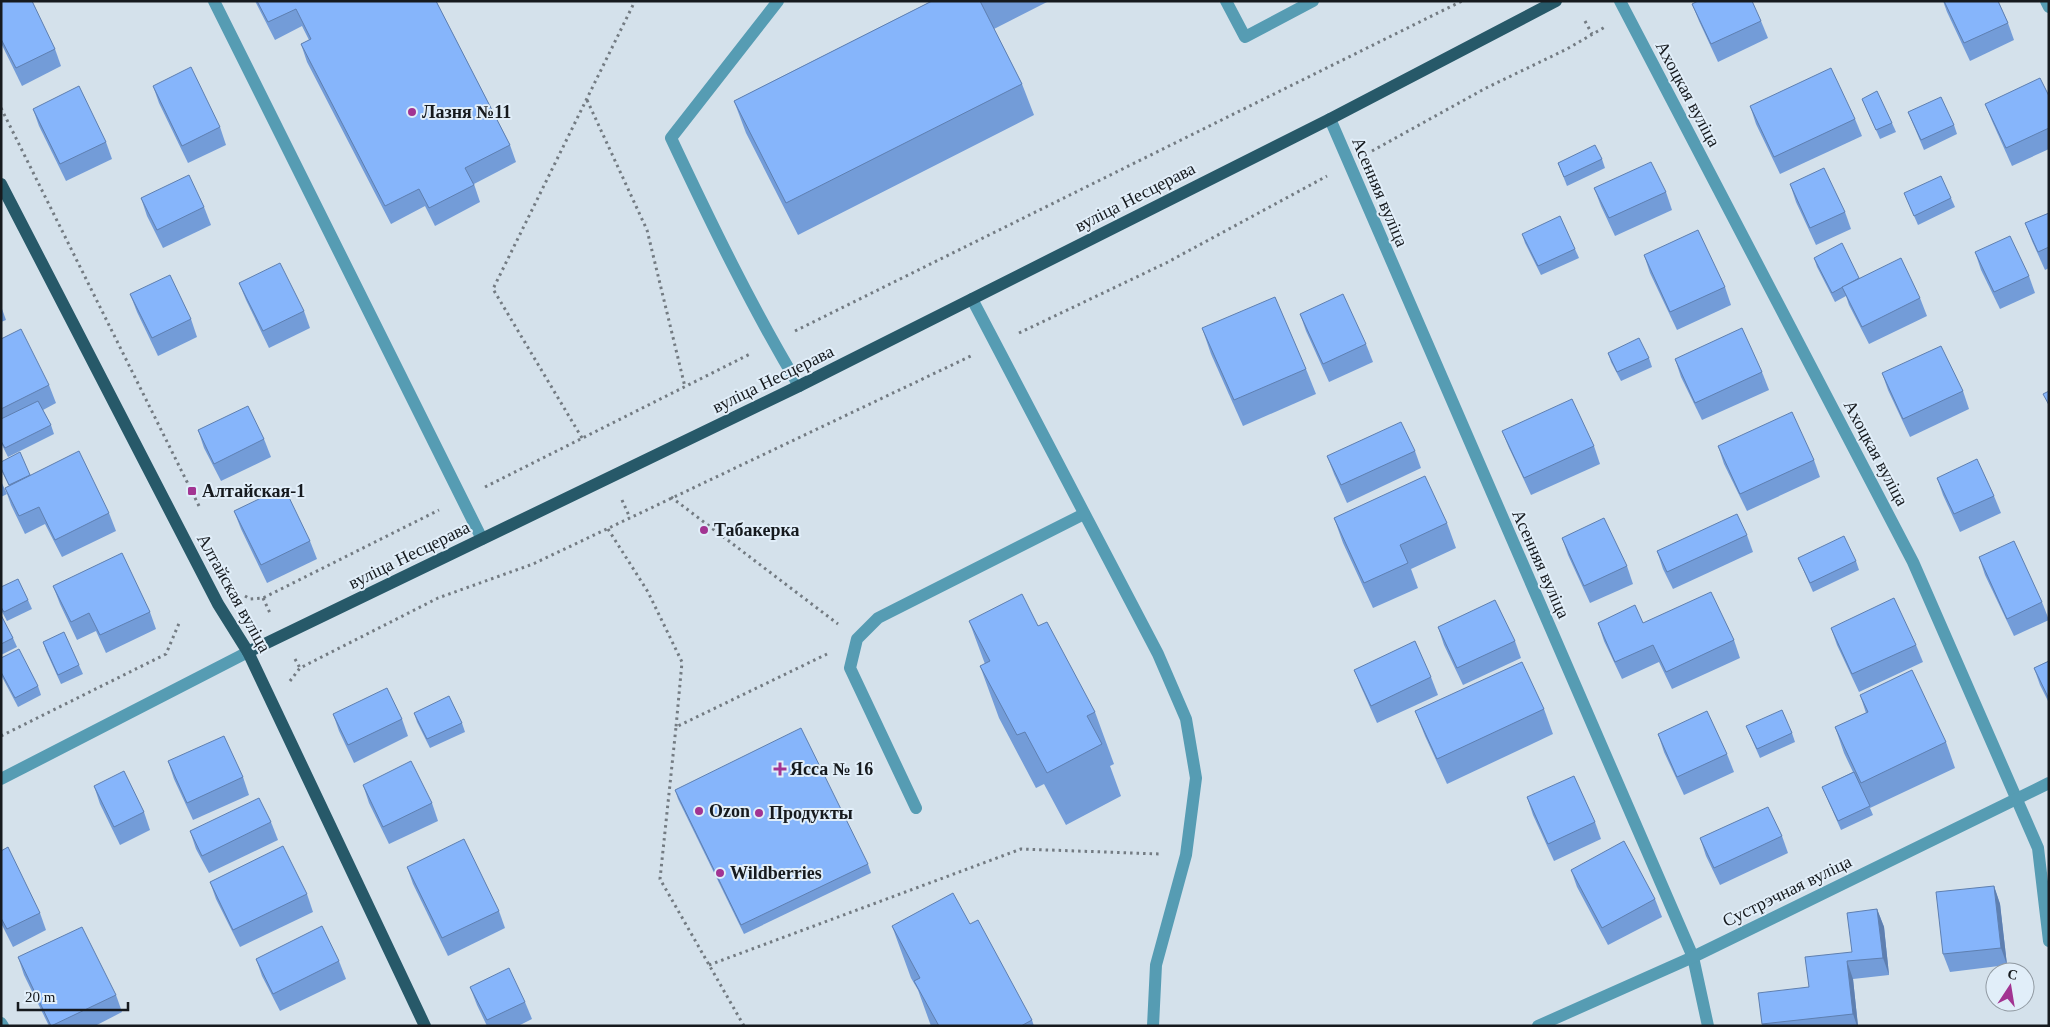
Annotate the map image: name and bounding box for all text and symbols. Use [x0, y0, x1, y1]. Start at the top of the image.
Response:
street label: Ахоцкая вуліца [1652, 38, 1724, 150]
place label: Лазня №11 [422, 102, 511, 122]
marker: Лазня №11 [406, 106, 418, 118]
street label: Асенняя вуліца [1348, 134, 1412, 250]
street label: вуліца Несцерава [1071, 158, 1199, 236]
street label: вуліца Несцерава [709, 341, 837, 417]
street label: Ахоцкая вуліца [1840, 397, 1912, 509]
place label: Алтайская-1 [202, 481, 305, 501]
marker: Алтайская-1 [186, 485, 198, 497]
street label: Асенняя вуліца [1508, 507, 1574, 621]
street label: вуліца Несцерава [345, 517, 473, 593]
place label: Табакерка [714, 520, 800, 540]
marker: Табакерка [698, 524, 710, 536]
street label: Алтайская вуліца [193, 530, 275, 656]
place label: Ясса № 16 [790, 759, 873, 779]
marker: Ясса № 16 [774, 763, 786, 775]
place label: Ozon [709, 801, 750, 821]
place label: Продукты [769, 803, 853, 823]
marker: Ozon [693, 805, 705, 817]
marker: Продукты [753, 807, 765, 819]
street label: Сустрэчная вуліца [1719, 851, 1855, 931]
place label: Wildberries [730, 863, 822, 883]
marker: Wildberries [714, 867, 726, 879]
north arrow [1985, 962, 2035, 1012]
text: С [2006, 966, 2019, 983]
scale bar [18, 980, 128, 1012]
text: 20 m [25, 989, 56, 1005]

